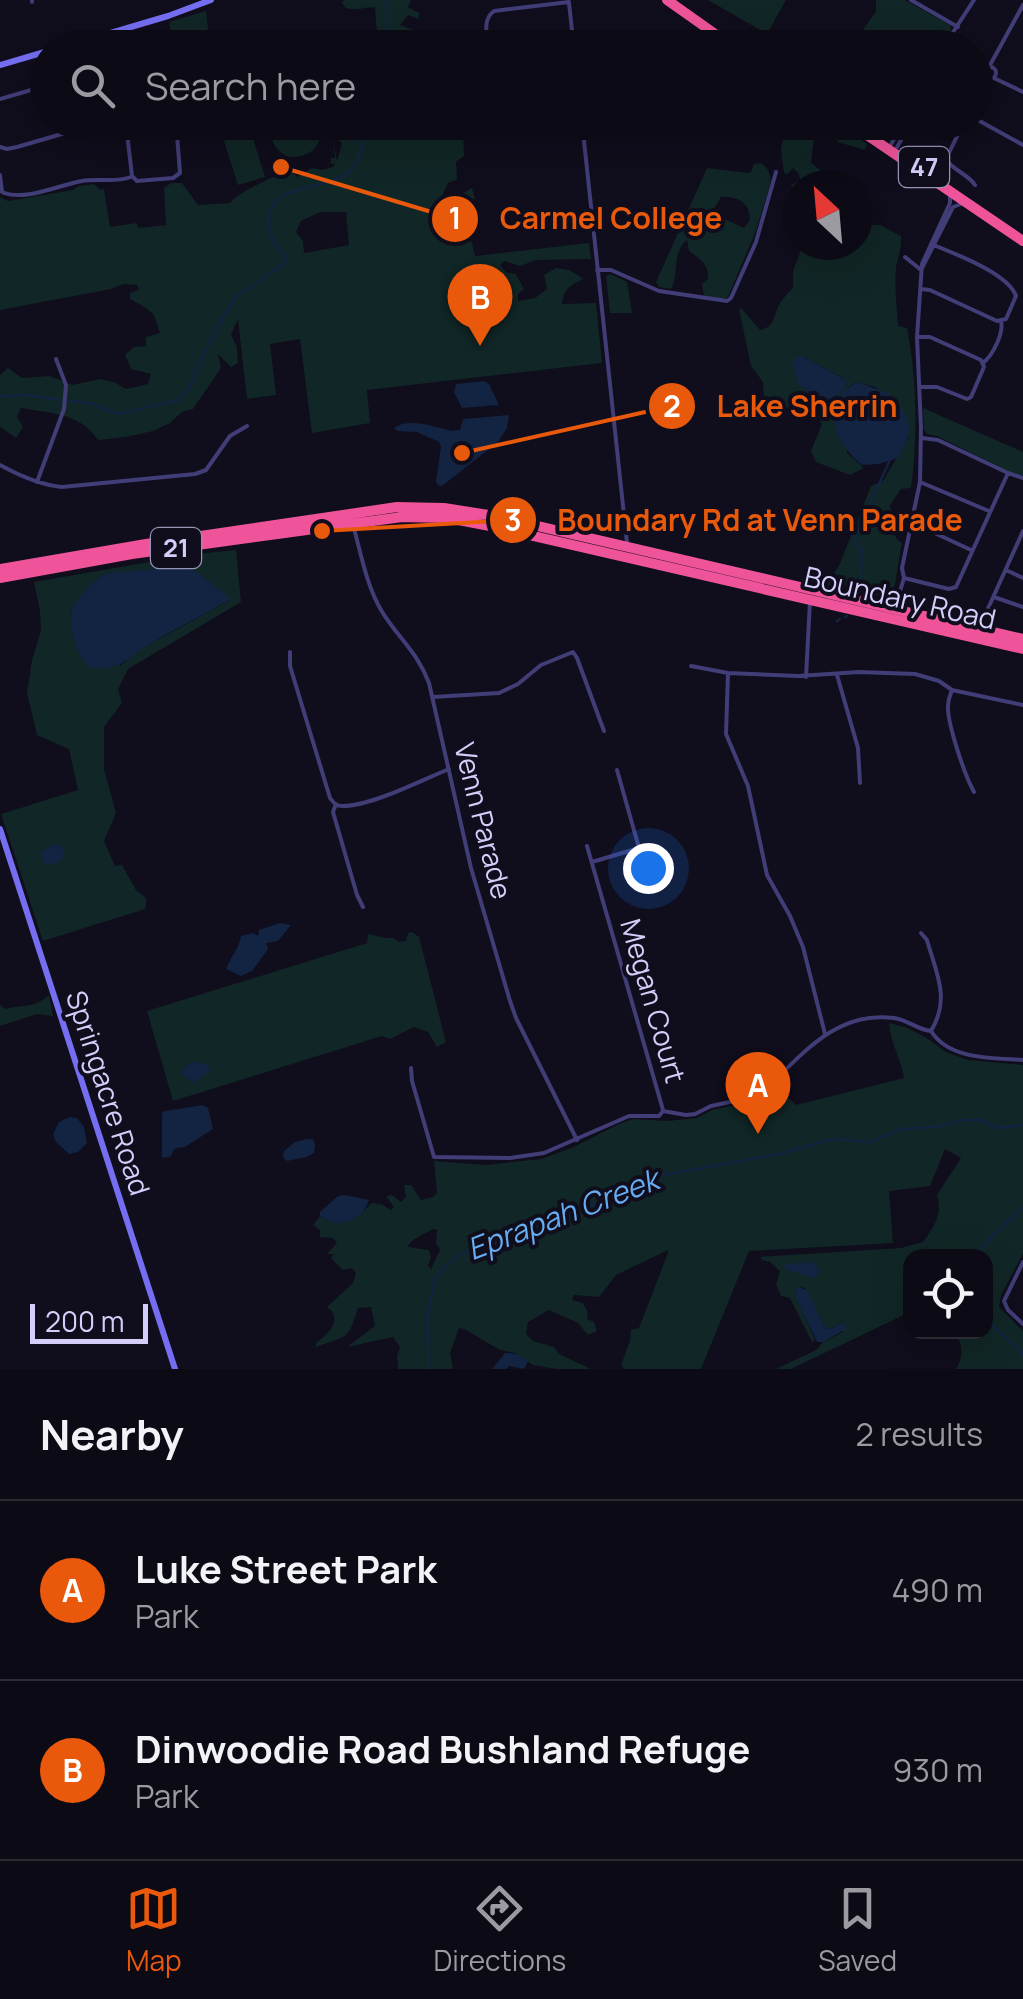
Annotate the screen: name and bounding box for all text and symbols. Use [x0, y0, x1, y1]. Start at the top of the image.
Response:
search box [30, 30, 993, 140]
icon: search [65, 58, 120, 113]
text: Search here [145, 59, 356, 111]
road number: 47 [899, 147, 949, 187]
north arrow [783, 170, 873, 260]
callout: Carmel College [430, 189, 742, 249]
text: 1 [448, 197, 462, 238]
text: Carmel College [500, 197, 722, 238]
pin: B [448, 264, 512, 346]
callout: Lake Sherrin [647, 376, 917, 436]
text: 2 [663, 385, 681, 426]
text: Lake Sherrin [717, 385, 897, 426]
callout: Boundary Rd at Venn Parade [488, 490, 983, 550]
text: 3 [504, 499, 522, 540]
text: Boundary Rd at Venn Parade [557, 499, 963, 540]
road number: 21 [151, 528, 201, 568]
street label: Boundary Road [801, 557, 1000, 638]
street label: Venn Parade [446, 739, 522, 903]
your location [623, 843, 674, 894]
street label: Megan Court [612, 914, 695, 1087]
street label: Springacre Road [58, 986, 160, 1200]
pin: A [726, 1052, 790, 1134]
water label: Eprapah Creek [461, 1157, 668, 1269]
map controls [903, 1249, 993, 1339]
button: locate [903, 1249, 993, 1339]
scale bar [30, 1299, 148, 1344]
text: 200 m [45, 1302, 124, 1340]
text: Nearby [40, 1405, 184, 1463]
text: 2 results [856, 1412, 983, 1456]
text: Luke Street Park [135, 1542, 437, 1594]
text: A [62, 1568, 83, 1612]
text: 490 m [892, 1568, 983, 1612]
text: Park [135, 1594, 199, 1638]
text: Dinwoodie Road Bushland Refuge [135, 1722, 750, 1774]
text: B [62, 1748, 83, 1792]
text: 930 m [892, 1748, 983, 1792]
text: Park [135, 1774, 199, 1818]
tab: Map [126, 1881, 182, 1979]
tab: Directions [434, 1881, 566, 1979]
tab: Saved [818, 1881, 897, 1979]

